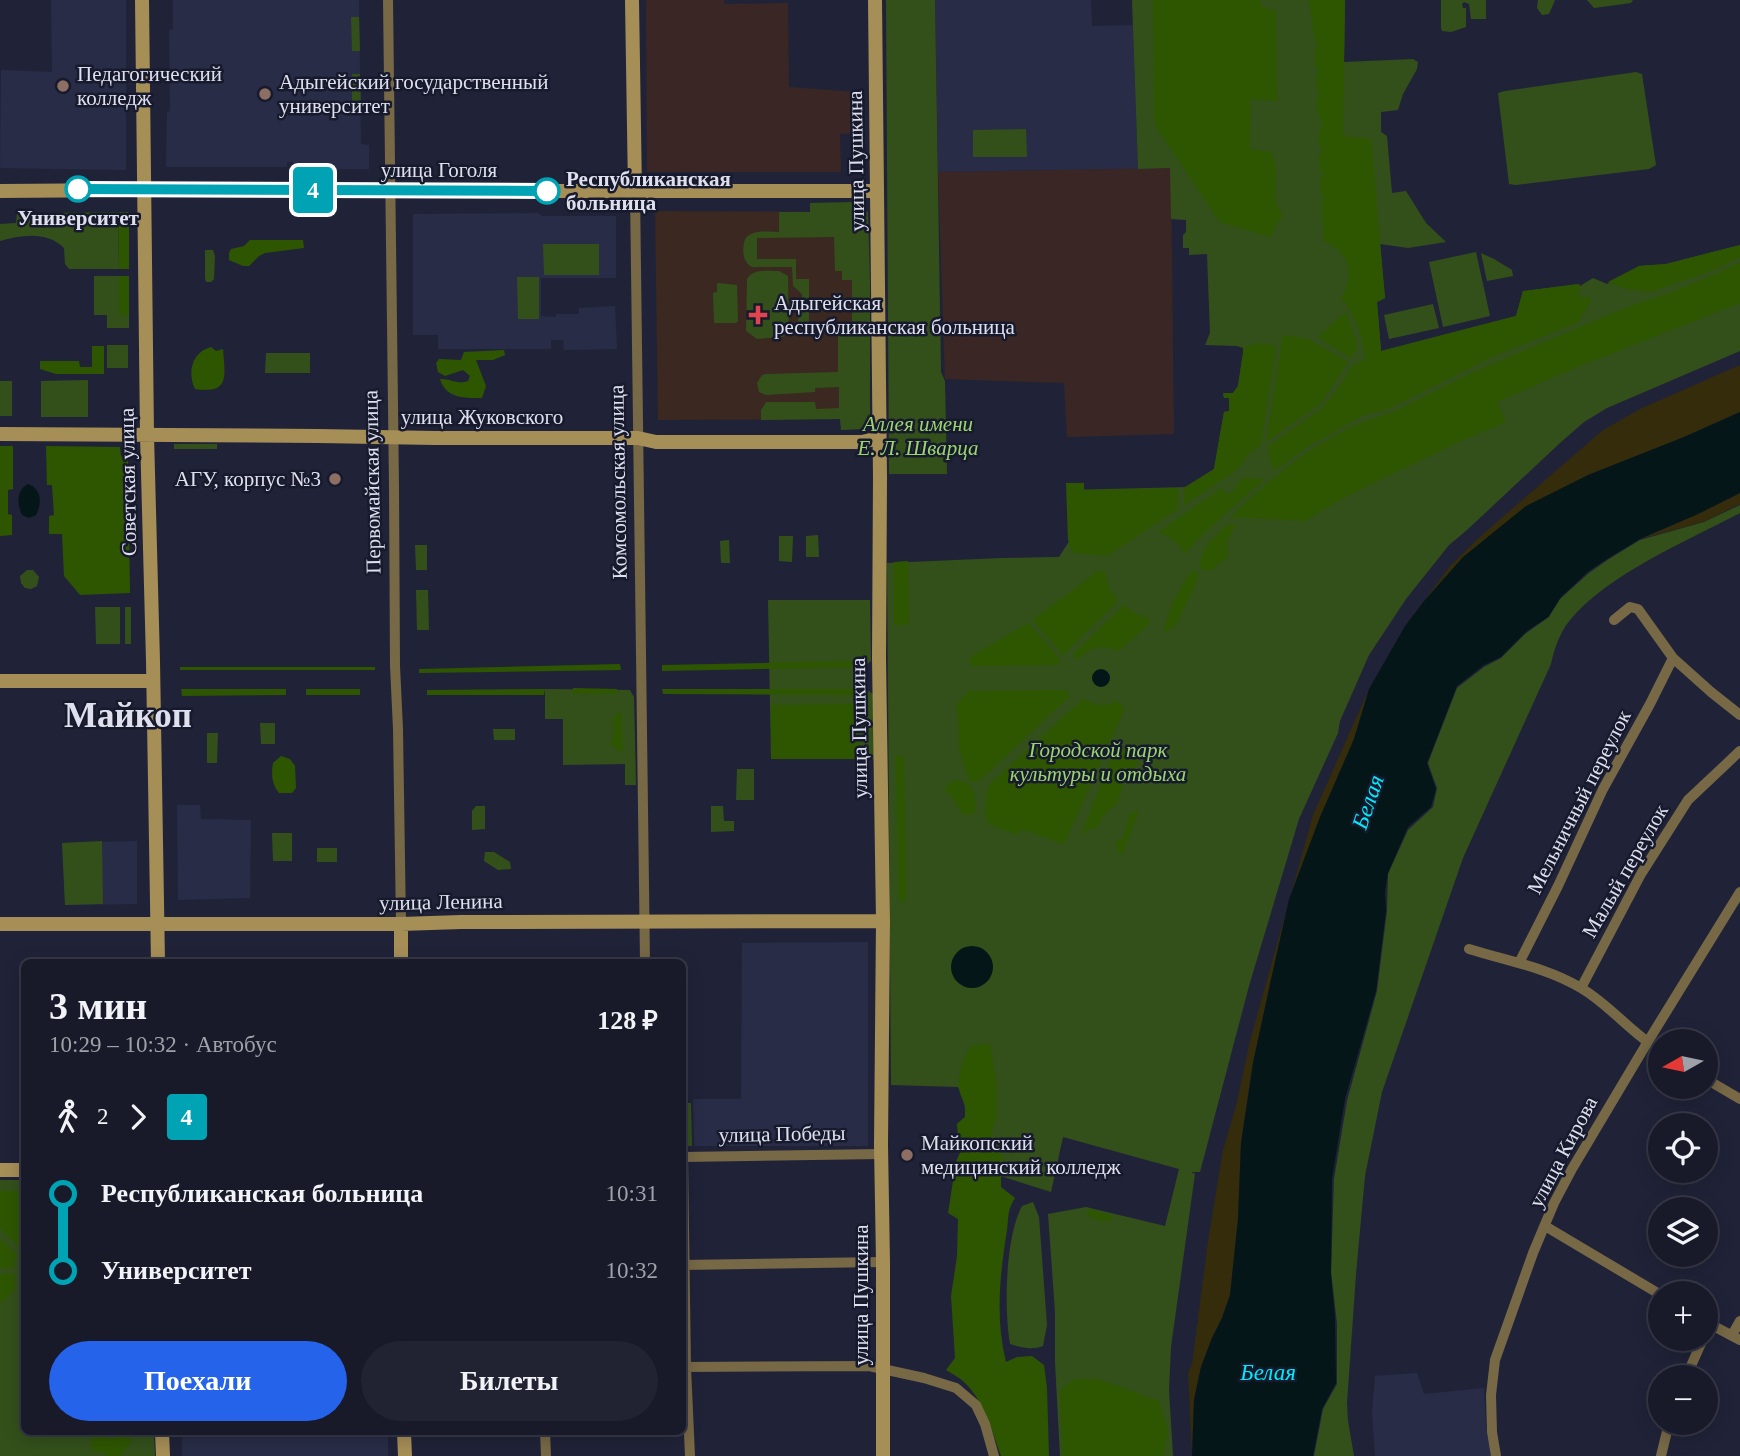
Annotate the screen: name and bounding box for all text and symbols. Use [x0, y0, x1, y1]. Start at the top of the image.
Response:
place label: Педагогический колледж [77, 62, 222, 110]
place label: Адыгейский государственный университет [279, 70, 548, 118]
marker: Педагогический колледж [55, 78, 71, 94]
marker: Адыгейский государственный университет [257, 86, 273, 102]
street label: улица Пушкина [843, 90, 869, 232]
street label: улица Гоголя [381, 158, 498, 182]
line badge: 4 [290, 167, 336, 213]
place label: Республиканская больница [566, 167, 731, 215]
marker: Университет [65, 176, 91, 202]
text: 4 [307, 177, 319, 203]
marker: Республиканская больница [534, 178, 560, 204]
place label: Университет [17, 206, 139, 230]
place label: Адыгейская республиканская больница [774, 291, 1016, 339]
marker: Адыгейская республиканская больница [748, 305, 768, 325]
street label: Комсомольская улица [604, 384, 632, 580]
street label: Первомайская улица [358, 389, 386, 574]
street label: улица Жуковского [401, 405, 563, 429]
street label: Советская улица [115, 407, 141, 556]
park label: Аллея имени Е. Л. Шварца [856, 412, 979, 460]
place label: АГУ, корпус №3 [175, 467, 321, 491]
marker: АГУ, корпус №3 [327, 471, 343, 487]
street label: улица Пушкина [846, 657, 872, 799]
district label: Майкоп [64, 696, 192, 735]
street label: Мельничный переулок [1522, 705, 1636, 898]
park label: Городской парк культуры и отдыха [1010, 738, 1186, 786]
water label: Белая [1347, 772, 1389, 833]
street label: Малый переулок [1577, 799, 1673, 942]
street label: улица Ленина [379, 889, 504, 915]
text: 3 мин [49, 985, 147, 1027]
text: 128 ₽ [597, 1006, 658, 1035]
north arrow [1648, 1029, 1718, 1099]
map controls [1648, 1029, 1718, 1435]
text: 10:29 – 10:32 · Автобус [49, 1032, 277, 1057]
street label: улица Кирова [1524, 1092, 1603, 1212]
icon: walk [49, 1098, 87, 1136]
icon: forward [119, 1098, 157, 1136]
text: 2 [97, 1104, 109, 1129]
text: 4 [181, 1104, 193, 1130]
button: locate [1648, 1113, 1718, 1183]
street label: улица Победы [718, 1121, 846, 1147]
place label: Майкопский медицинский колледж [921, 1131, 1121, 1179]
marker: Майкопский медицинский колледж [899, 1147, 915, 1163]
text: Республиканская больница [101, 1179, 423, 1208]
text: 10:31 [606, 1181, 658, 1206]
button: layers [1648, 1197, 1718, 1267]
street label: улица Пушкина [849, 1224, 873, 1365]
text: Университет [101, 1256, 252, 1285]
text: 10:32 [606, 1258, 658, 1283]
button: + [1648, 1281, 1718, 1351]
button: Поехали [49, 1341, 347, 1421]
button: Билеты [361, 1341, 658, 1421]
water label: Белая [1239, 1360, 1296, 1385]
button: − [1648, 1365, 1718, 1435]

